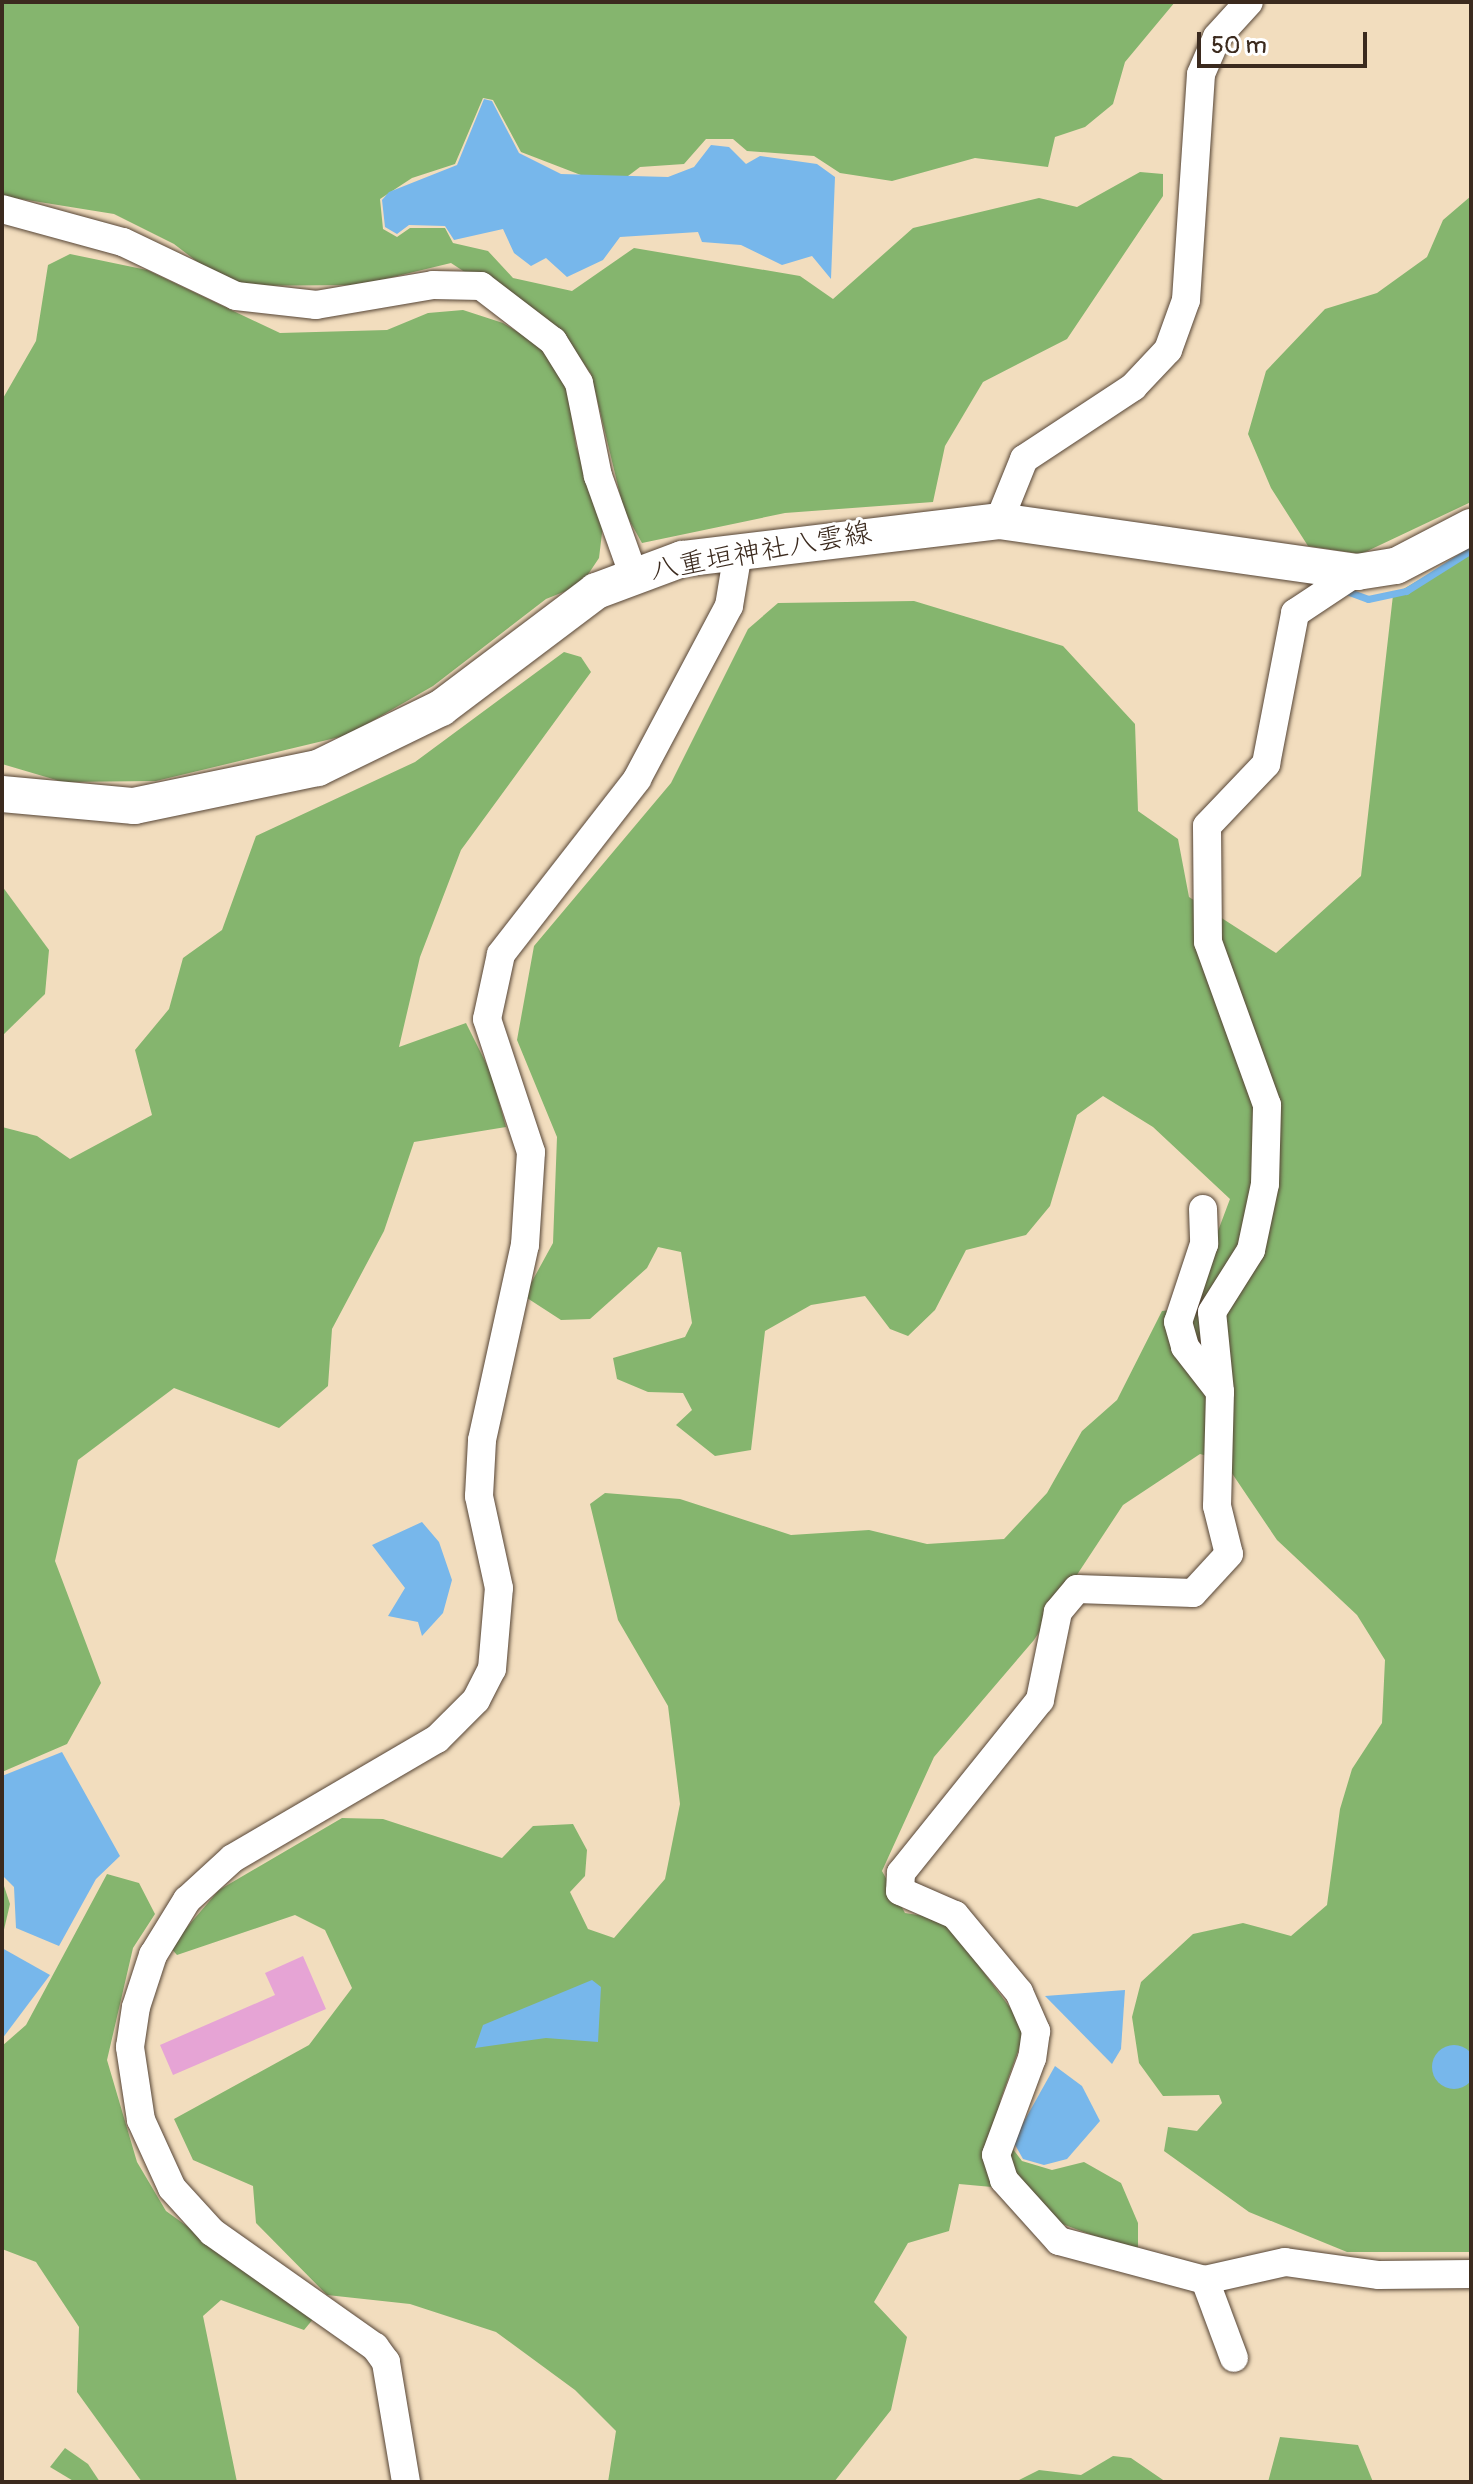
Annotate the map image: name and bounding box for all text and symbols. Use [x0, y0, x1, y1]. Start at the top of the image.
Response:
scale bar [1201, 16, 1371, 66]
text: 50 m [1211, 31, 1267, 60]
street label: 八重垣神社八雲線 [648, 516, 874, 588]

